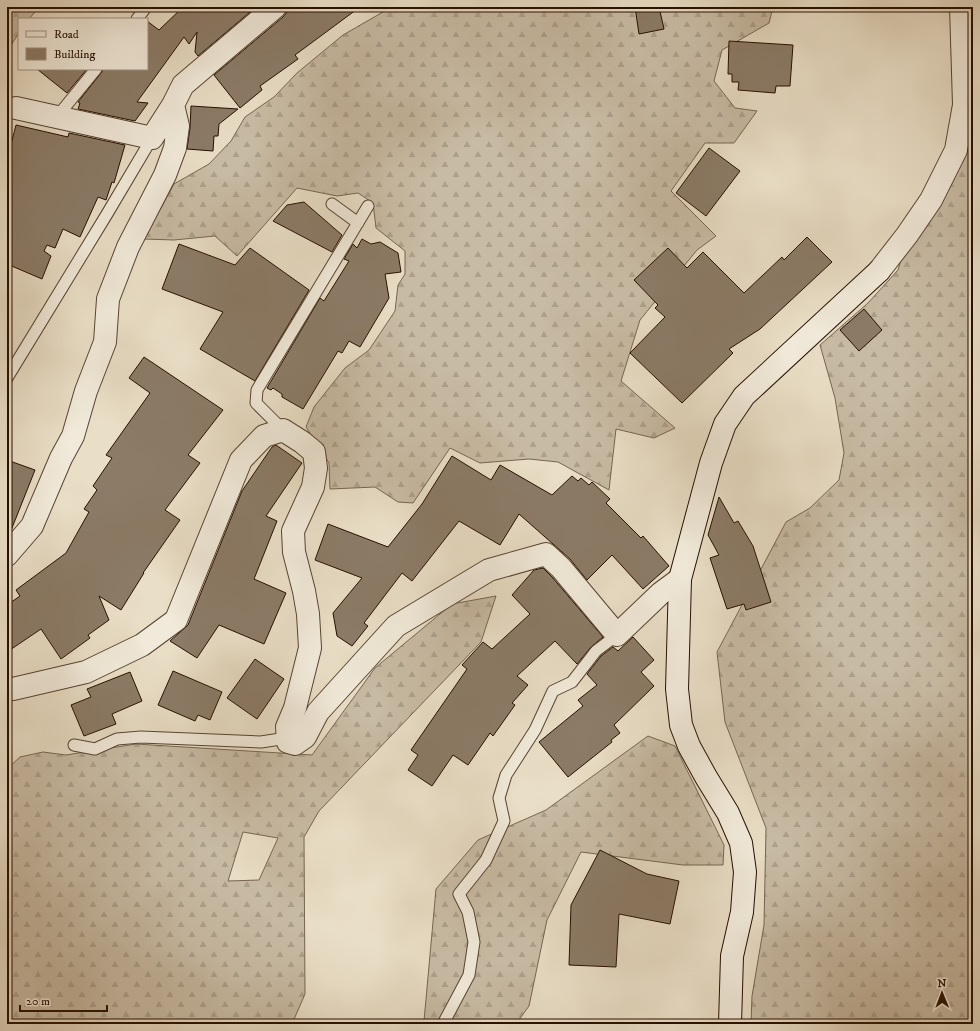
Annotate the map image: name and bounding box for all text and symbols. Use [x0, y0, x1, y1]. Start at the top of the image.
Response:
legend [18, 18, 148, 70]
text: Road [54, 27, 79, 42]
text: Building [54, 47, 95, 62]
north arrow [922, 973, 962, 1013]
text: N [937, 977, 946, 991]
scale bar [20, 987, 107, 1013]
text: 20 m [26, 994, 50, 1009]

